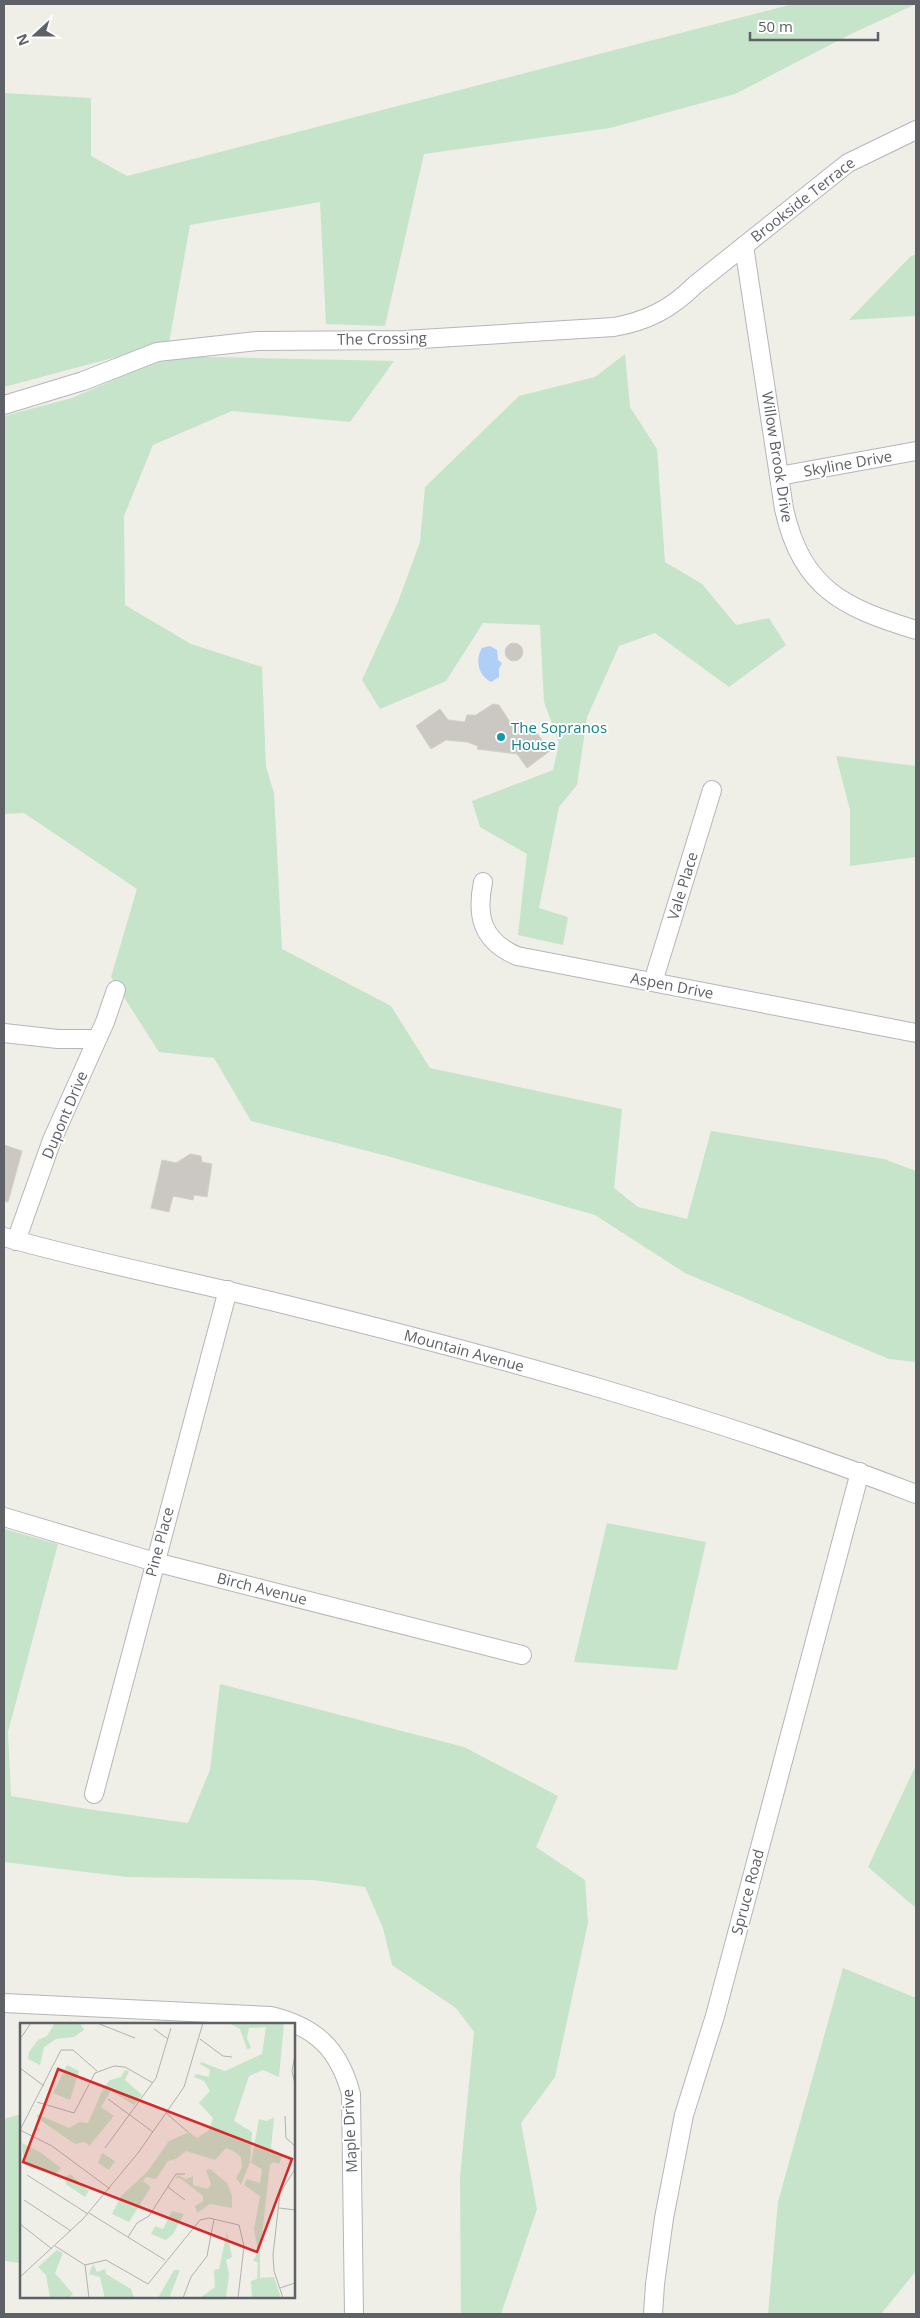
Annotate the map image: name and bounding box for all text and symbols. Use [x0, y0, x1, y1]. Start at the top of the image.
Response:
north arrow [10, 10, 60, 60]
scale bar [750, 10, 878, 42]
text: 50 m [758, 16, 793, 36]
text: N [11, 31, 33, 49]
street label: Brookside Terrace [746, 152, 859, 246]
street label: The Crossing [337, 327, 427, 349]
street label: Willow Brook Drive [758, 390, 798, 524]
street label: Skyline Drive [802, 445, 894, 481]
place label: The Sopranos House [511, 717, 607, 754]
marker: The Sopranos House [495, 731, 507, 743]
street label: Vale Place [662, 849, 702, 922]
street label: Aspen Drive [629, 967, 715, 1003]
street label: Dupont Drive [37, 1068, 92, 1162]
street label: Mountain Avenue [402, 1324, 527, 1376]
street label: Pine Place [140, 1505, 178, 1579]
street label: Birch Avenue [215, 1567, 309, 1609]
street label: Spruce Road [726, 1847, 768, 1937]
inset map [20, 2023, 295, 2298]
street label: Maple Drive [337, 2089, 361, 2173]

